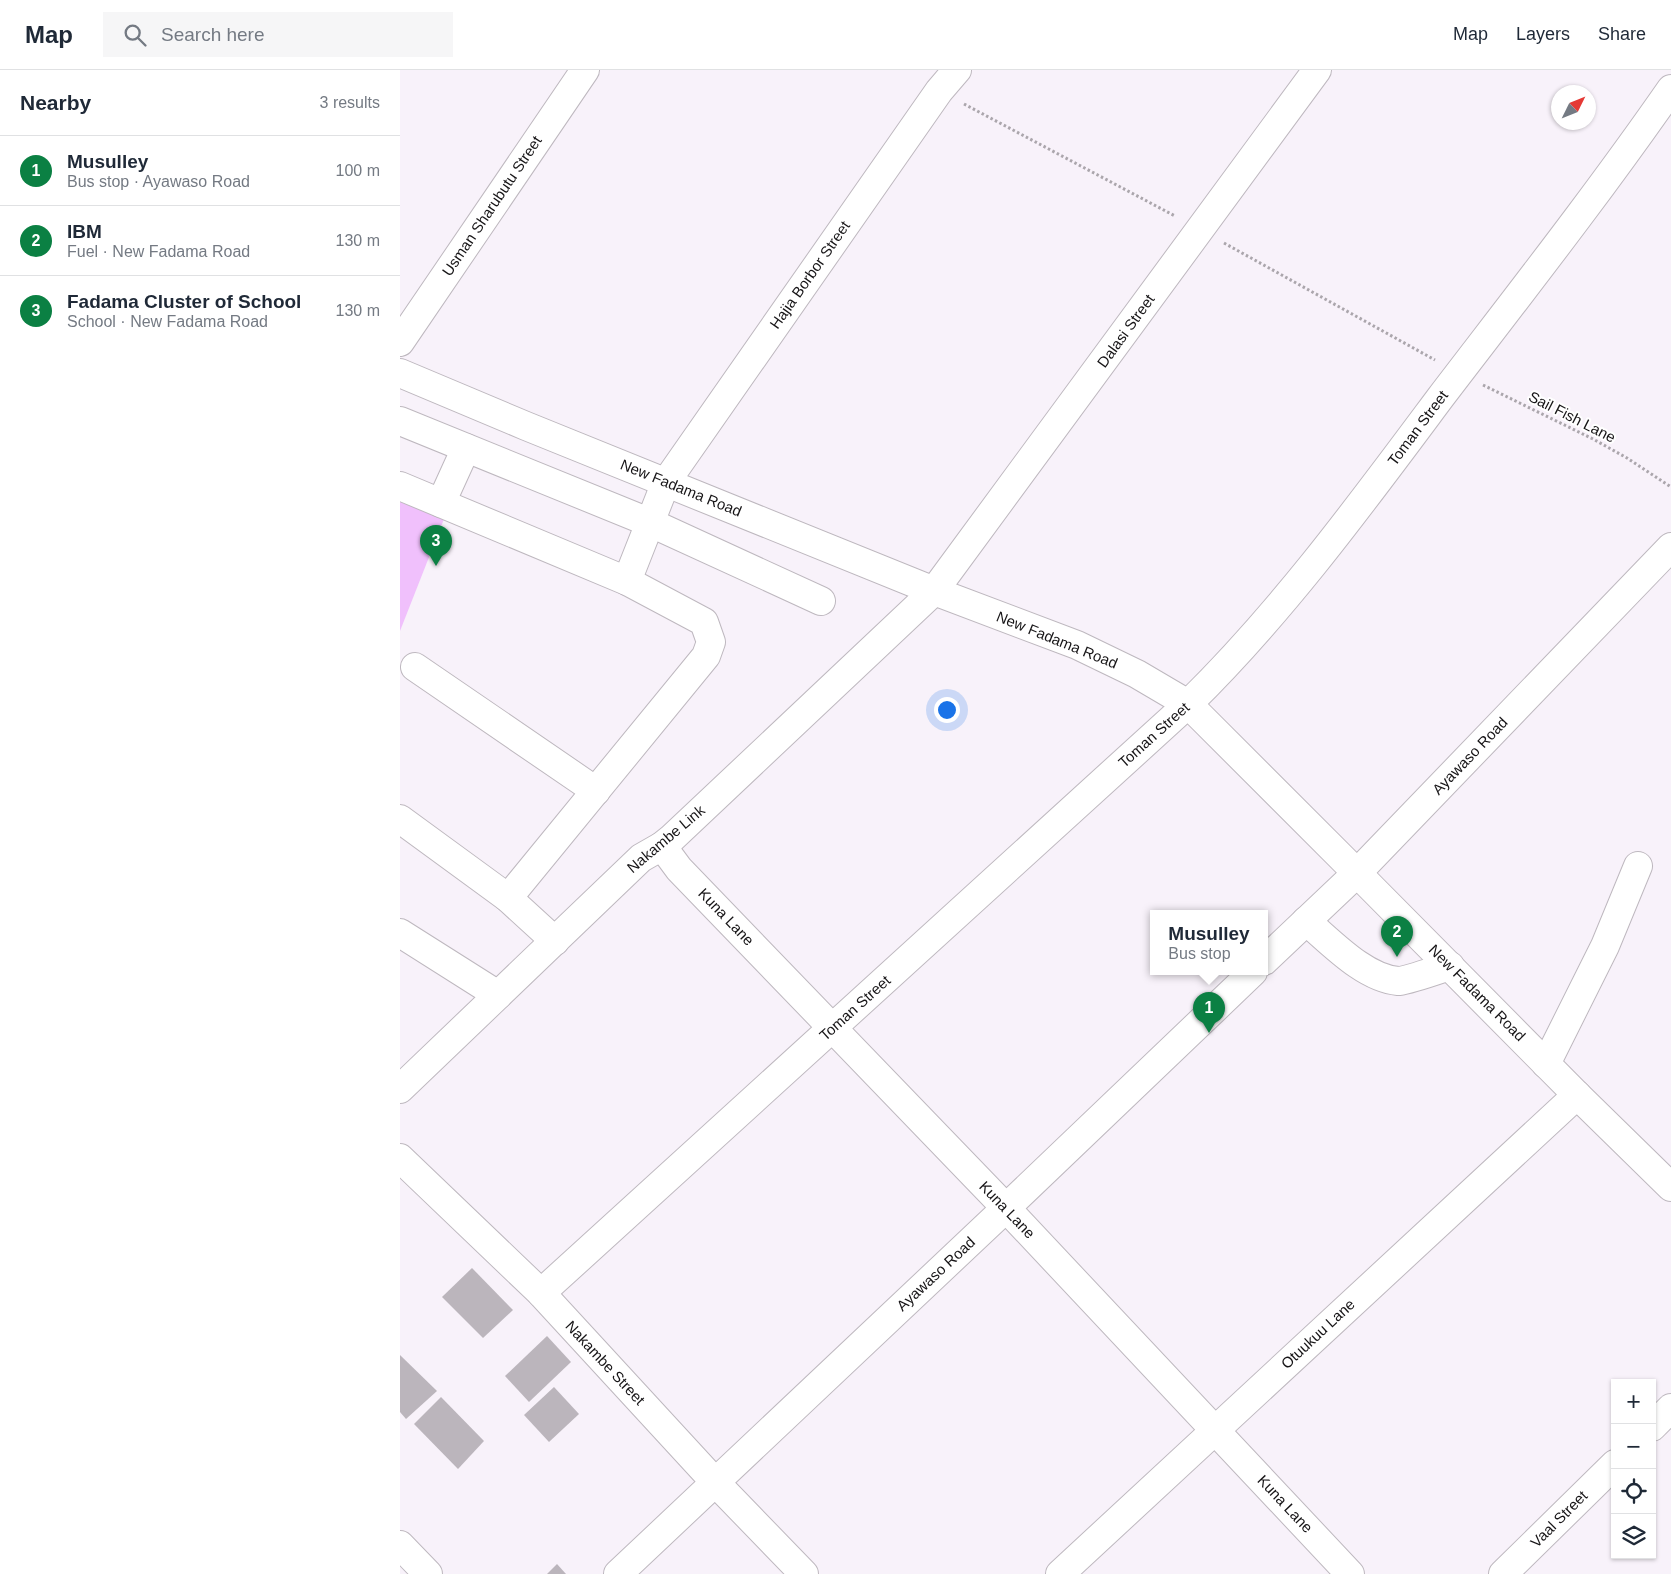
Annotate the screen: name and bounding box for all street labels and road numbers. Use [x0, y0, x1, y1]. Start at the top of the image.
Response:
street label: Usman Sharubutu Street [438, 132, 545, 279]
street label: Hajia Borbor Street [766, 217, 854, 332]
street label: Dalasi Street [1093, 290, 1158, 370]
street label: Toman Street [1384, 386, 1452, 468]
street label: Sail Fish Lane [1526, 387, 1618, 446]
street label: New Fadama Road [618, 455, 744, 520]
street label: New Fadama Road [994, 607, 1120, 672]
street label: Toman Street [1115, 698, 1193, 771]
street label: Ayawaso Road [1429, 714, 1511, 798]
street label: Nakambe Link [623, 801, 708, 876]
street label: Kuna Lane [695, 885, 758, 949]
street label: New Fadama Road [1426, 941, 1529, 1044]
street label: Toman Street [816, 971, 894, 1044]
street label: Kuna Lane [976, 1178, 1039, 1242]
street label: Ayawaso Road [893, 1233, 978, 1314]
street label: Otuukuu Lane [1277, 1295, 1358, 1372]
street label: Nakambe Street [562, 1317, 649, 1409]
street label: Kuna Lane [1254, 1471, 1316, 1536]
street label: Vaal Street [1527, 1486, 1591, 1551]

